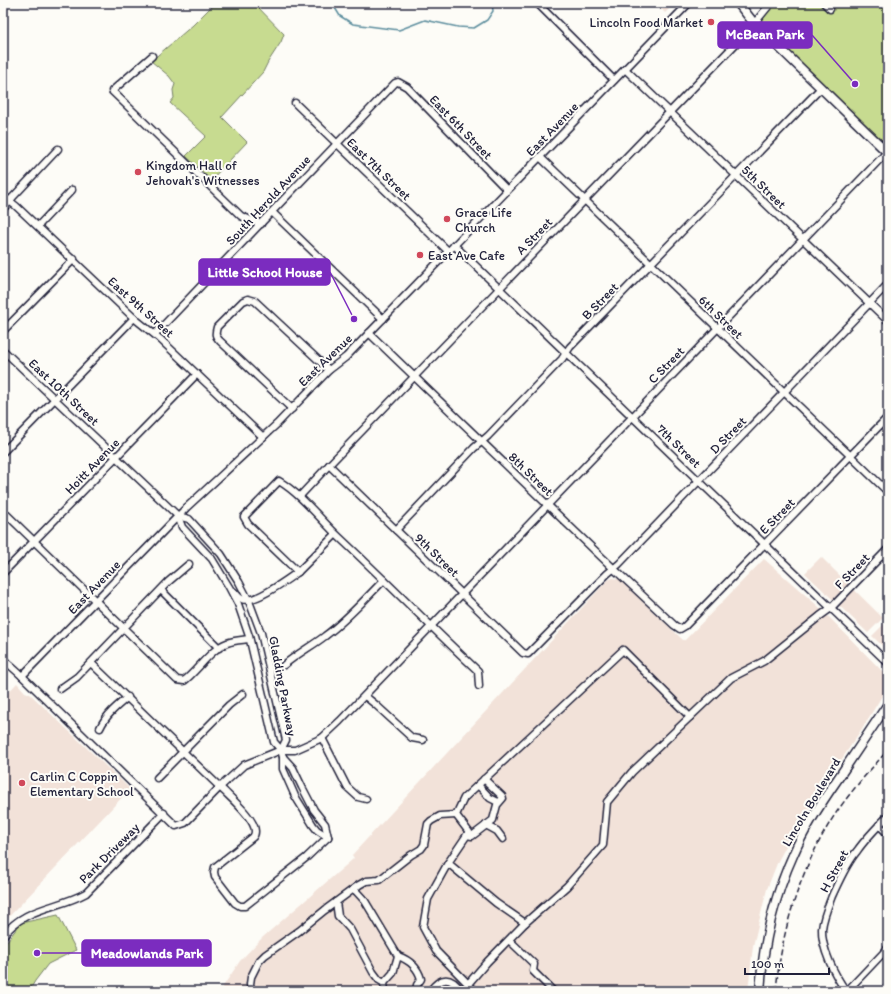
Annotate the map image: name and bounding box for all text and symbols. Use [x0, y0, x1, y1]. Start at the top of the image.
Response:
place label: Lincoln Food Market [590, 15, 703, 30]
marker: Lincoln Food Market [706, 17, 716, 27]
callout: McBean Park [718, 22, 812, 48]
text: McBean Park [726, 26, 805, 43]
street label: East 6th Street [426, 92, 496, 162]
street label: East Avenue [523, 99, 581, 159]
street label: East 7th Street [344, 135, 414, 203]
street label: South Herold Avenue [222, 152, 314, 248]
place label: Kingdom Hall of Jehovah's Witnesses [146, 158, 260, 188]
street label: 5th Street [739, 162, 789, 212]
marker: Kingdom Hall of Jehovah's Witnesses [133, 167, 143, 177]
place label: Grace Life Church [455, 205, 512, 235]
marker: Grace Life Church [442, 214, 452, 224]
street label: A Street [513, 214, 555, 258]
place label: East Ave Cafe [428, 248, 505, 263]
marker: East Ave Cafe [415, 250, 425, 260]
callout: Little School House [199, 259, 330, 285]
text: Little School House [208, 264, 323, 281]
street label: East 9th Street [105, 273, 177, 341]
street label: B Street [579, 279, 621, 323]
street label: 6th Street [696, 292, 746, 342]
street label: East Avenue [295, 331, 355, 389]
street label: C Street [645, 343, 687, 387]
street label: East 10th Street [26, 355, 102, 429]
street label: D Street [707, 413, 749, 457]
street label: 7th Street [654, 421, 704, 471]
street label: Hoitt Avenue [62, 435, 122, 497]
street label: 8th Street [506, 449, 557, 499]
street label: E Street [756, 495, 798, 537]
street label: 9th Street [412, 530, 462, 580]
street label: F Street [831, 550, 873, 592]
street label: East Avenue [65, 557, 123, 617]
street label: Gladding Parkway [266, 635, 300, 737]
street label: Lincoln Boulevard [779, 755, 843, 849]
place label: Carlin C Coppin Elementary School [30, 769, 134, 799]
marker: Carlin C Coppin Elementary School [17, 778, 27, 788]
street label: Park Driveway [76, 820, 142, 886]
street label: H Street [817, 847, 852, 895]
callout: Meadowlands Park [82, 940, 211, 966]
text: Meadowlands Park [91, 945, 204, 962]
scale bar [745, 950, 829, 976]
text: 100 m [751, 957, 784, 971]

